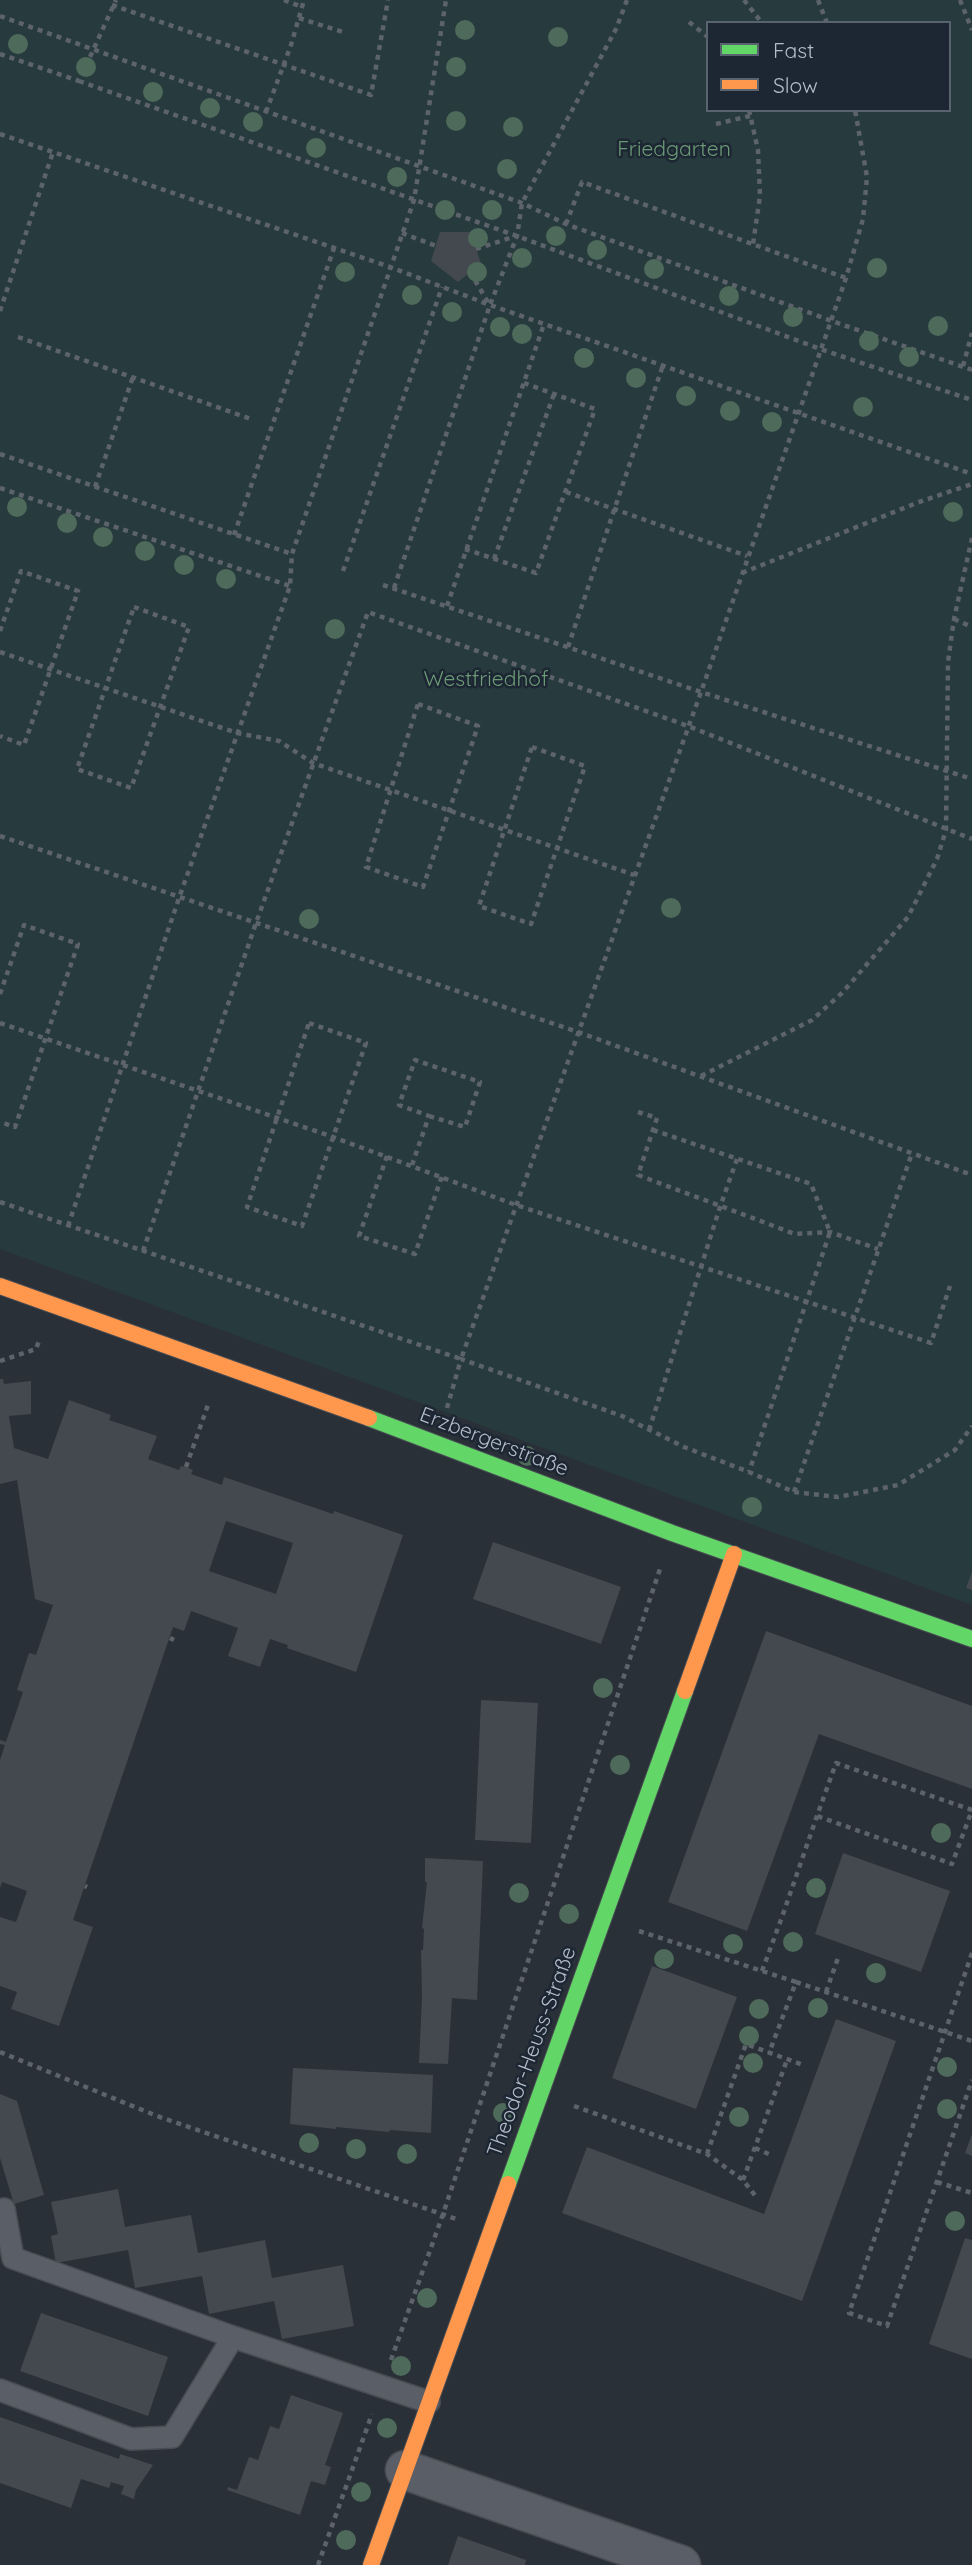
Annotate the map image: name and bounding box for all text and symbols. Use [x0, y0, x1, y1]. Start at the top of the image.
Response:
legend [706, 21, 951, 112]
text: Fast [773, 37, 814, 63]
text: Slow [773, 72, 818, 98]
park label: Friedgarten [617, 137, 731, 163]
park label: Westfriedhof [423, 667, 549, 693]
street label: Erzbergerstraße [416, 1402, 572, 1482]
street label: Theodor-Heuss-Straße [482, 1944, 582, 2160]

